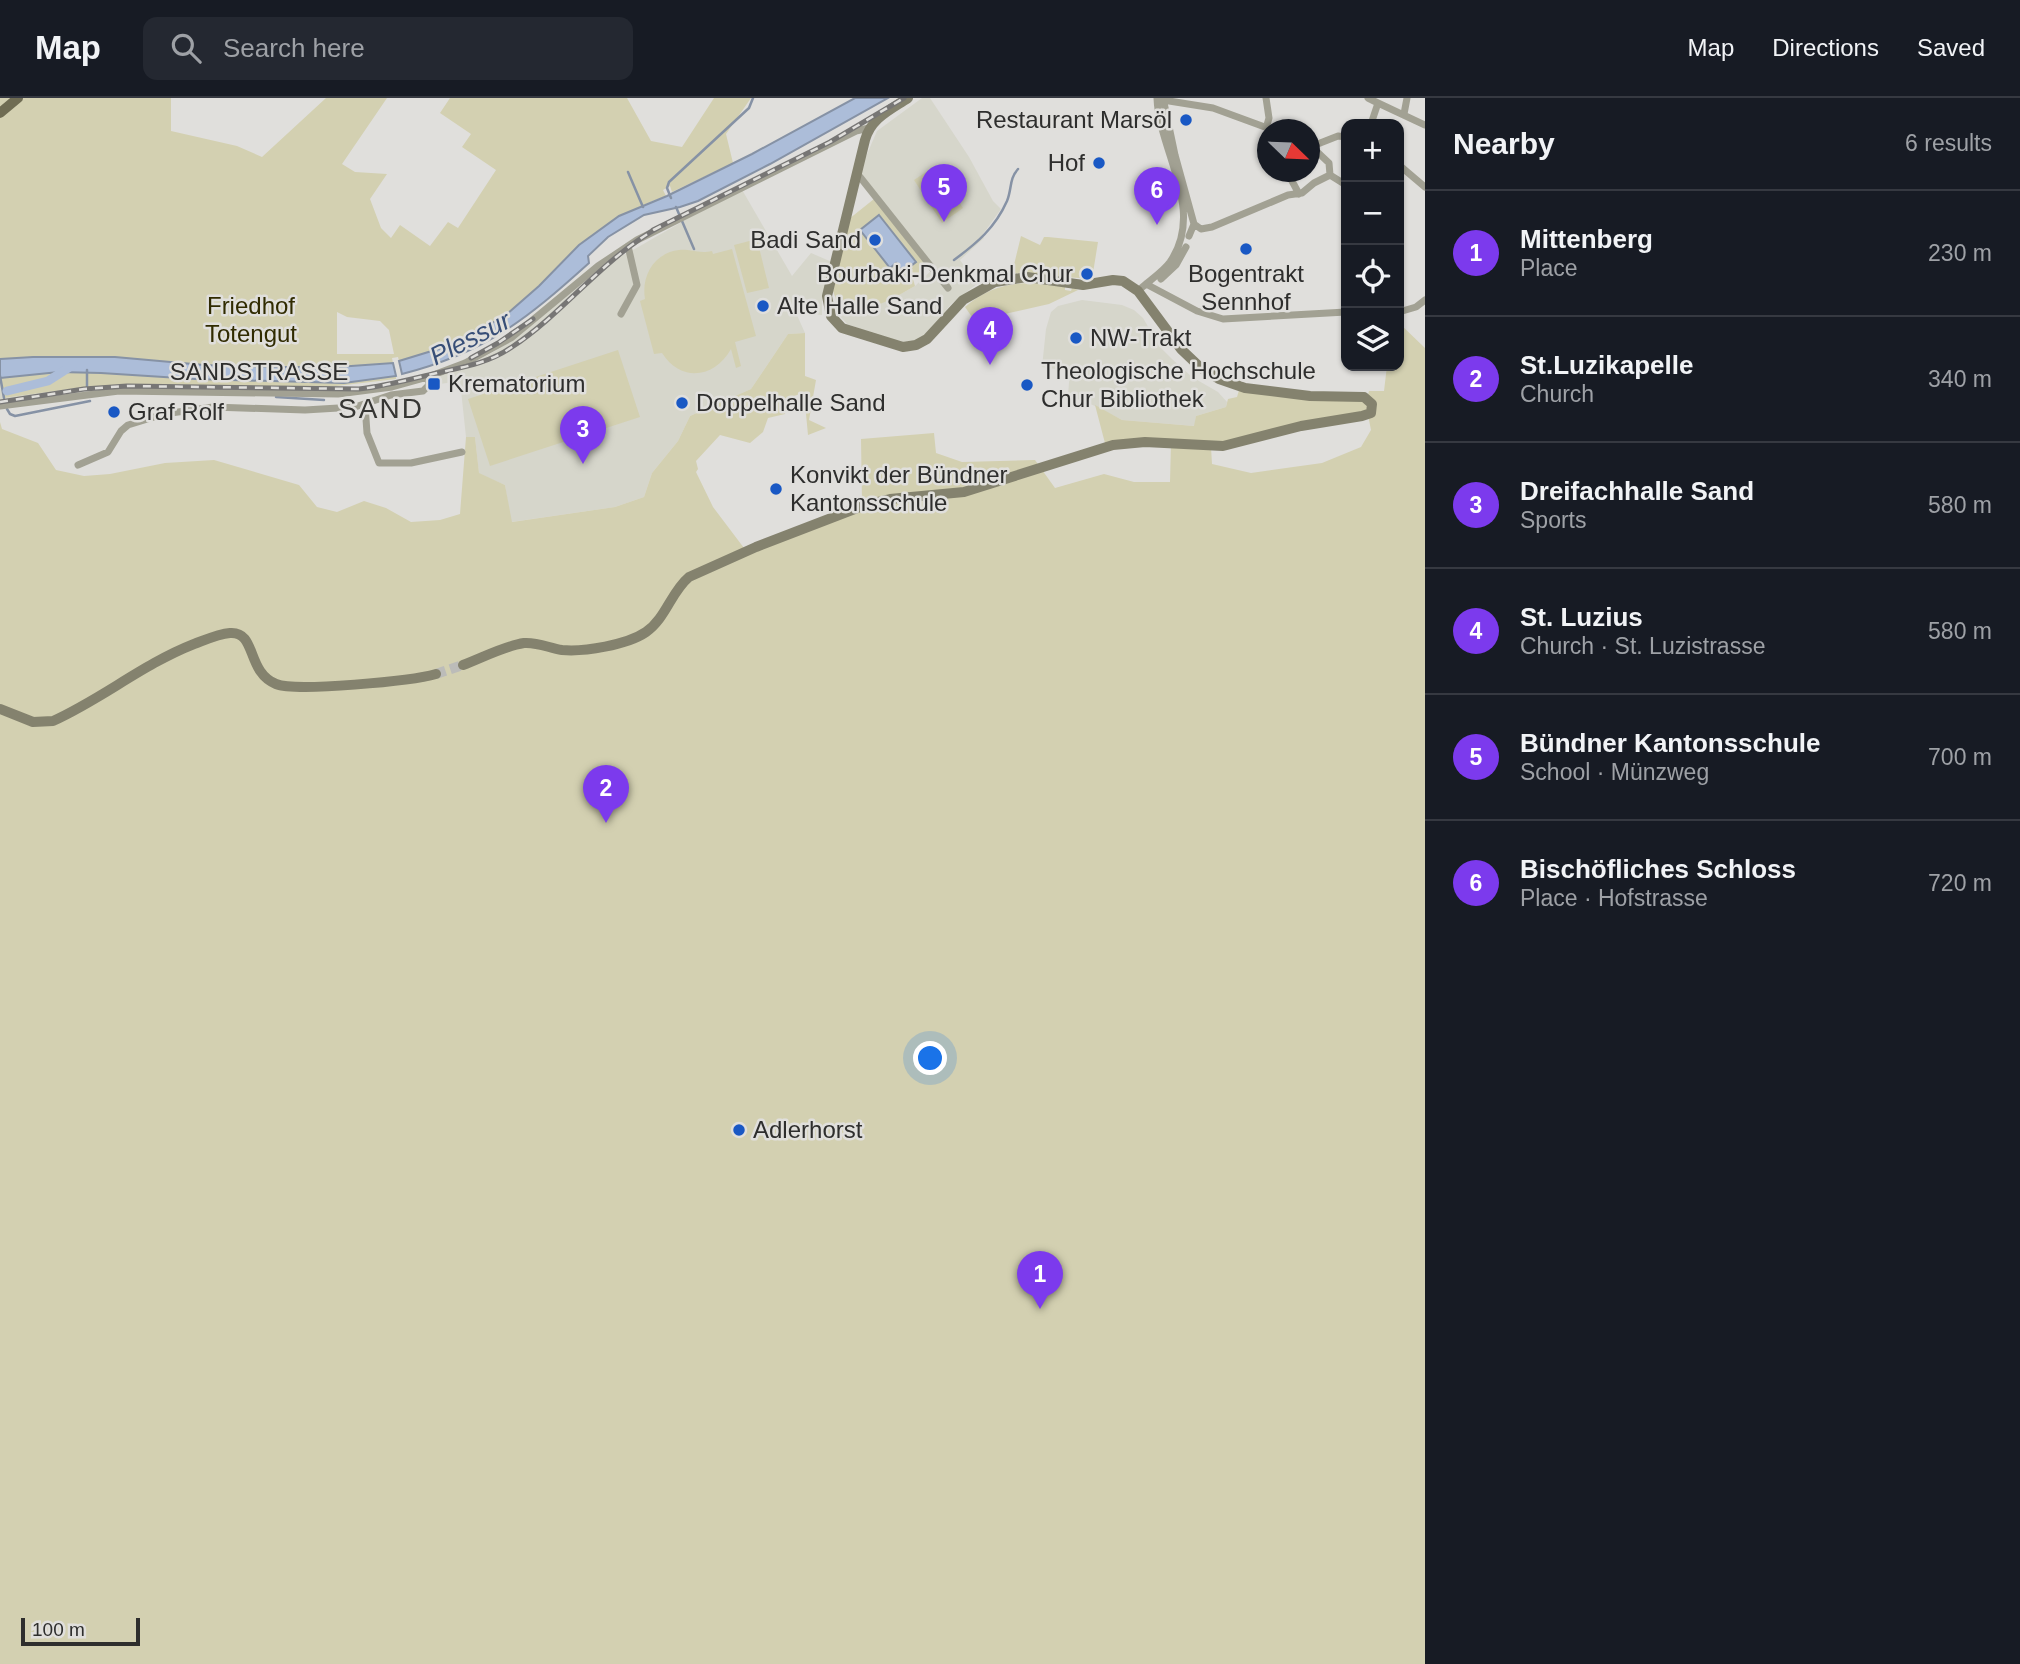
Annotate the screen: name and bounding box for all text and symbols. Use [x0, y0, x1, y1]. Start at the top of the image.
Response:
search box [143, 17, 633, 80]
text: Map [35, 29, 101, 66]
icon: search [167, 29, 205, 67]
text: Search here [223, 33, 365, 63]
text: Map [1688, 34, 1734, 61]
text: Directions [1772, 34, 1879, 61]
text: Saved [1917, 34, 1985, 61]
place label: Restaurant Marsöl [976, 106, 1172, 133]
marker: Restaurant Marsöl [1178, 112, 1194, 128]
north arrow [1257, 119, 1320, 182]
map controls [1341, 119, 1404, 371]
button: + [1341, 119, 1404, 182]
text: Nearby [1453, 127, 1555, 160]
text: 6 results [1905, 130, 1992, 156]
place label: Hof [1048, 149, 1085, 176]
marker: Hof [1091, 155, 1107, 171]
pin: 5 [921, 164, 967, 222]
pin: 6 [1134, 167, 1180, 225]
button: − [1341, 182, 1404, 245]
text: Mittenberg [1520, 224, 1653, 254]
place label: Badi Sand [750, 226, 861, 253]
marker: Badi Sand [867, 232, 883, 248]
text: 1 [1470, 240, 1482, 266]
text: 230 m [1928, 240, 1992, 266]
marker: Bogentrakt Sennhof [1238, 241, 1254, 257]
button: locate [1341, 245, 1404, 308]
text: Place [1520, 255, 1578, 281]
place label: Bourbaki-Denkmal Chur [817, 260, 1073, 287]
place label: Bogentrakt Sennhof [1188, 260, 1304, 315]
marker: Bourbaki-Denkmal Chur [1079, 266, 1095, 282]
park label: Friedhof Totengut [205, 292, 297, 347]
place label: Alte Halle Sand [777, 292, 942, 319]
marker: Alte Halle Sand [755, 298, 771, 314]
water label: Plessur [425, 304, 517, 371]
pin: 4 [967, 307, 1013, 365]
button: layers [1341, 308, 1404, 371]
place label: NW-Trakt [1090, 324, 1192, 351]
marker: NW-Trakt [1068, 330, 1084, 346]
text: St.Luzikapelle [1520, 350, 1693, 380]
place label: Theologische Hochschule Chur Bibliothek [1041, 357, 1316, 412]
street label: SANDSTRASSE [170, 358, 348, 385]
text: 2 [1470, 366, 1482, 392]
text: 340 m [1928, 366, 1992, 392]
place label: Krematorium [448, 370, 585, 397]
marker: Krematorium [426, 376, 442, 392]
marker: Theologische Hochschule Chur Bibliothek [1019, 377, 1035, 393]
text: Church [1520, 381, 1594, 407]
place label: Doppelhalle Sand [696, 389, 885, 416]
district label: SAND [338, 393, 424, 424]
marker: Doppelhalle Sand [674, 395, 690, 411]
place label: Graf Rolf [128, 398, 224, 425]
marker: Graf Rolf [106, 404, 122, 420]
pin: 3 [560, 406, 606, 464]
place label: Konvikt der Bündner Kantonsschule [790, 461, 1007, 516]
text: Dreifachhalle Sand [1520, 476, 1754, 506]
marker: Konvikt der Bündner Kantonsschule [768, 481, 784, 497]
text: 3 [1470, 492, 1482, 518]
text: 580 m [1928, 492, 1992, 518]
text: Sports [1520, 507, 1586, 533]
text: St. Luzius [1520, 602, 1643, 632]
text: 4 [1470, 618, 1482, 644]
text: 580 m [1928, 618, 1992, 644]
text: Church · St. Luzistrasse [1520, 633, 1765, 659]
text: Bündner Kantonsschule [1520, 728, 1820, 758]
text: 5 [1470, 744, 1482, 770]
text: 700 m [1928, 744, 1992, 770]
text: School · Münzweg [1520, 759, 1709, 785]
pin: 2 [583, 765, 629, 823]
text: Bischöfliches Schloss [1520, 854, 1796, 884]
text: 6 [1470, 870, 1482, 896]
text: 720 m [1928, 870, 1992, 896]
text: Place · Hofstrasse [1520, 885, 1708, 911]
your location [913, 1041, 947, 1075]
place label: Adlerhorst [753, 1116, 863, 1143]
marker: Adlerhorst [731, 1122, 747, 1138]
pin: 1 [1017, 1251, 1063, 1309]
scale bar [21, 1615, 140, 1647]
text: 100 m [32, 1619, 85, 1640]

